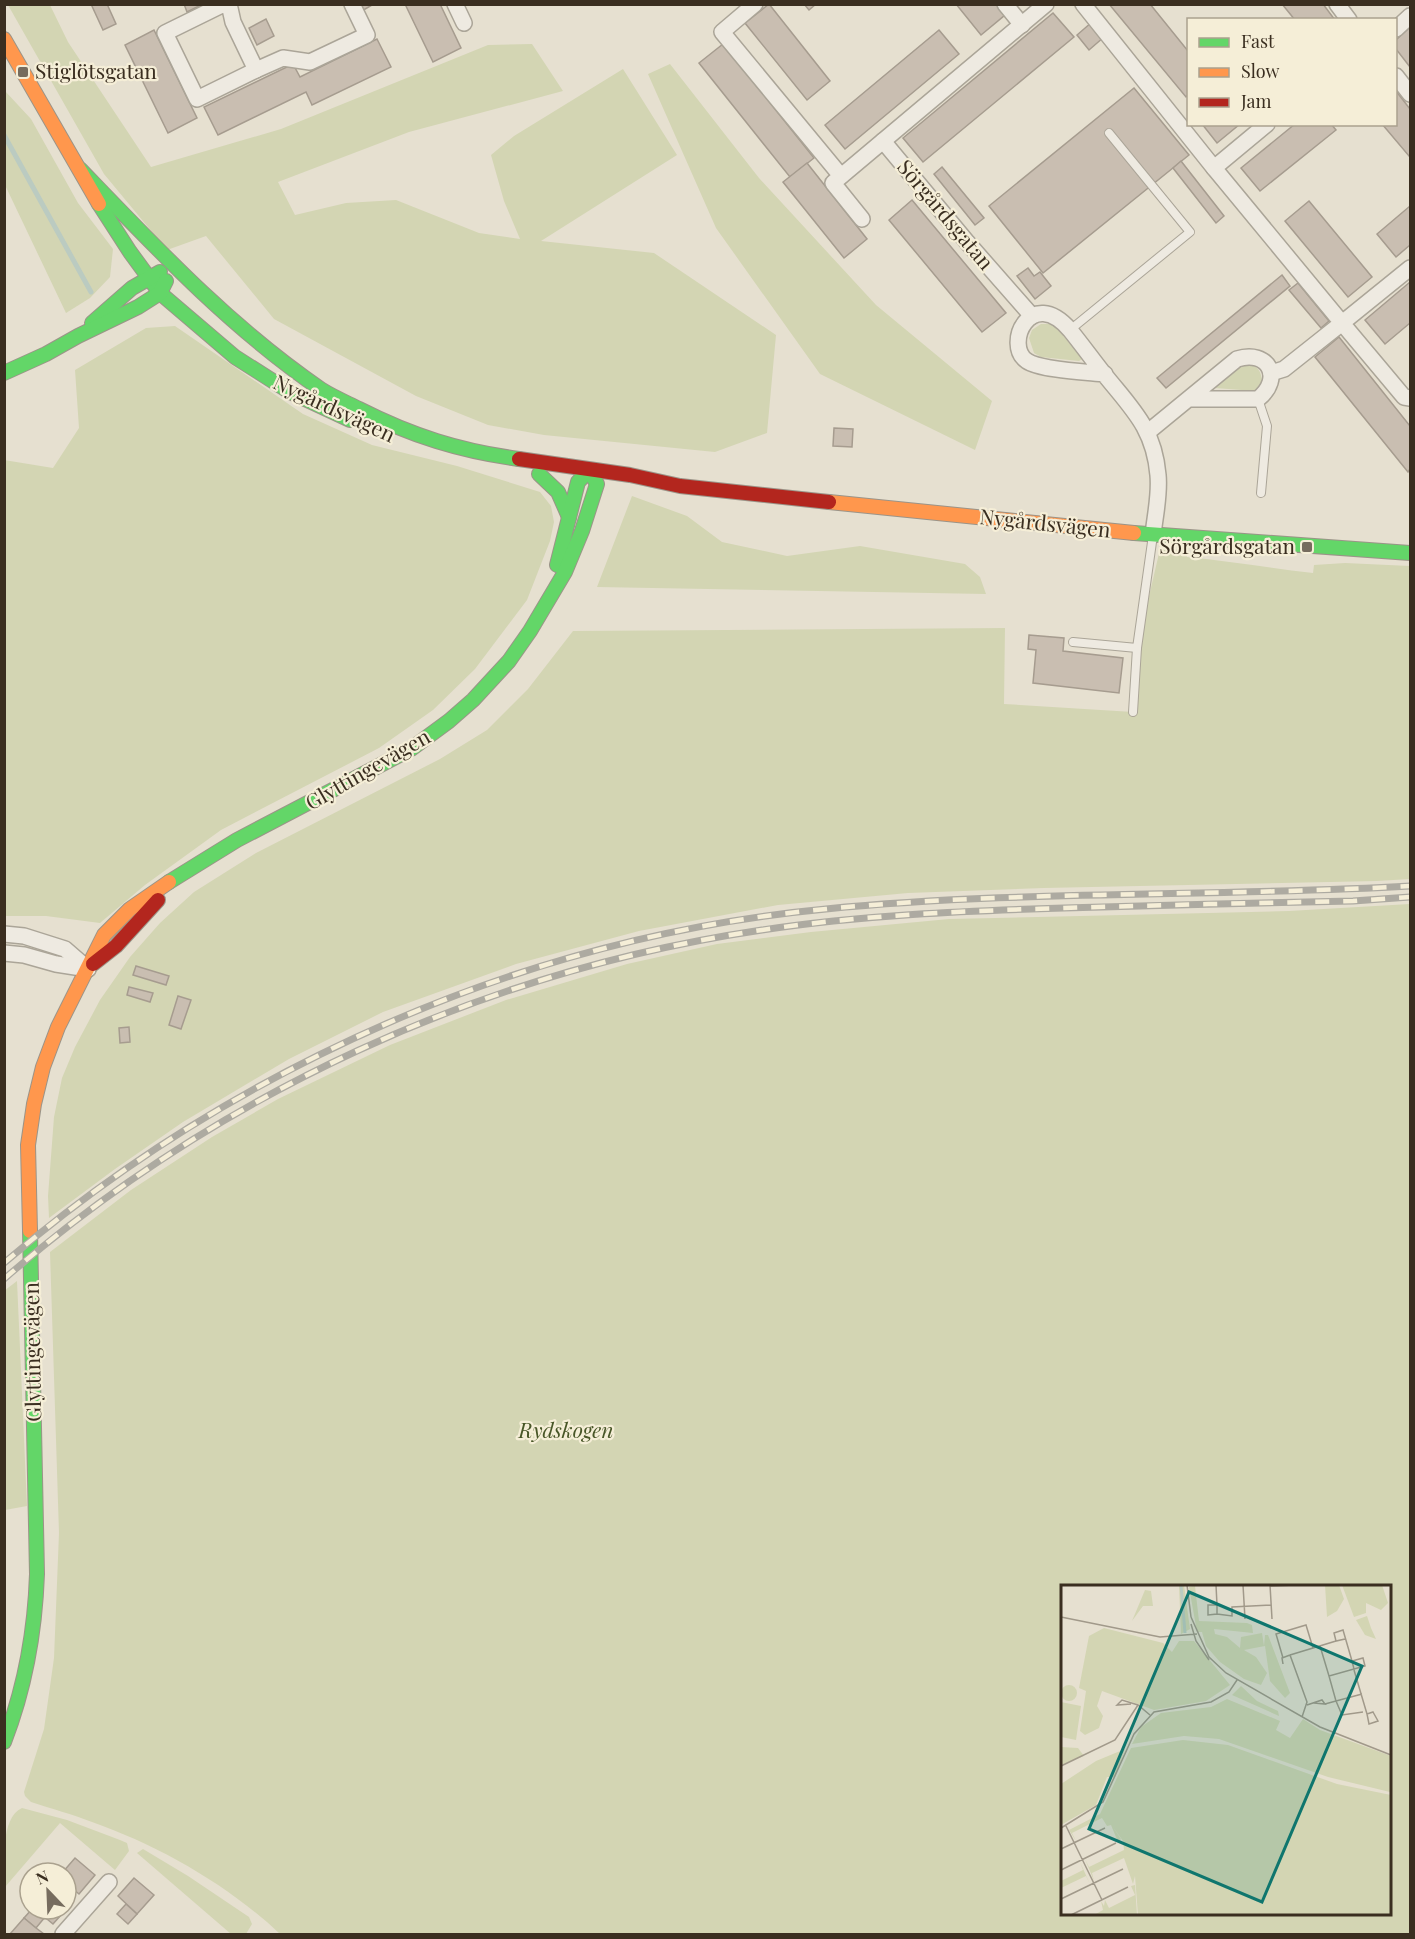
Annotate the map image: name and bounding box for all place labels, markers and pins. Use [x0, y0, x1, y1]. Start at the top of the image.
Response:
place label: Stiglötsgatan [35, 56, 157, 84]
marker: Stiglötsgatan [16, 65, 30, 79]
place label: Sörgårdsgatan [1159, 531, 1295, 559]
marker: Sörgårdsgatan [1300, 540, 1314, 554]

